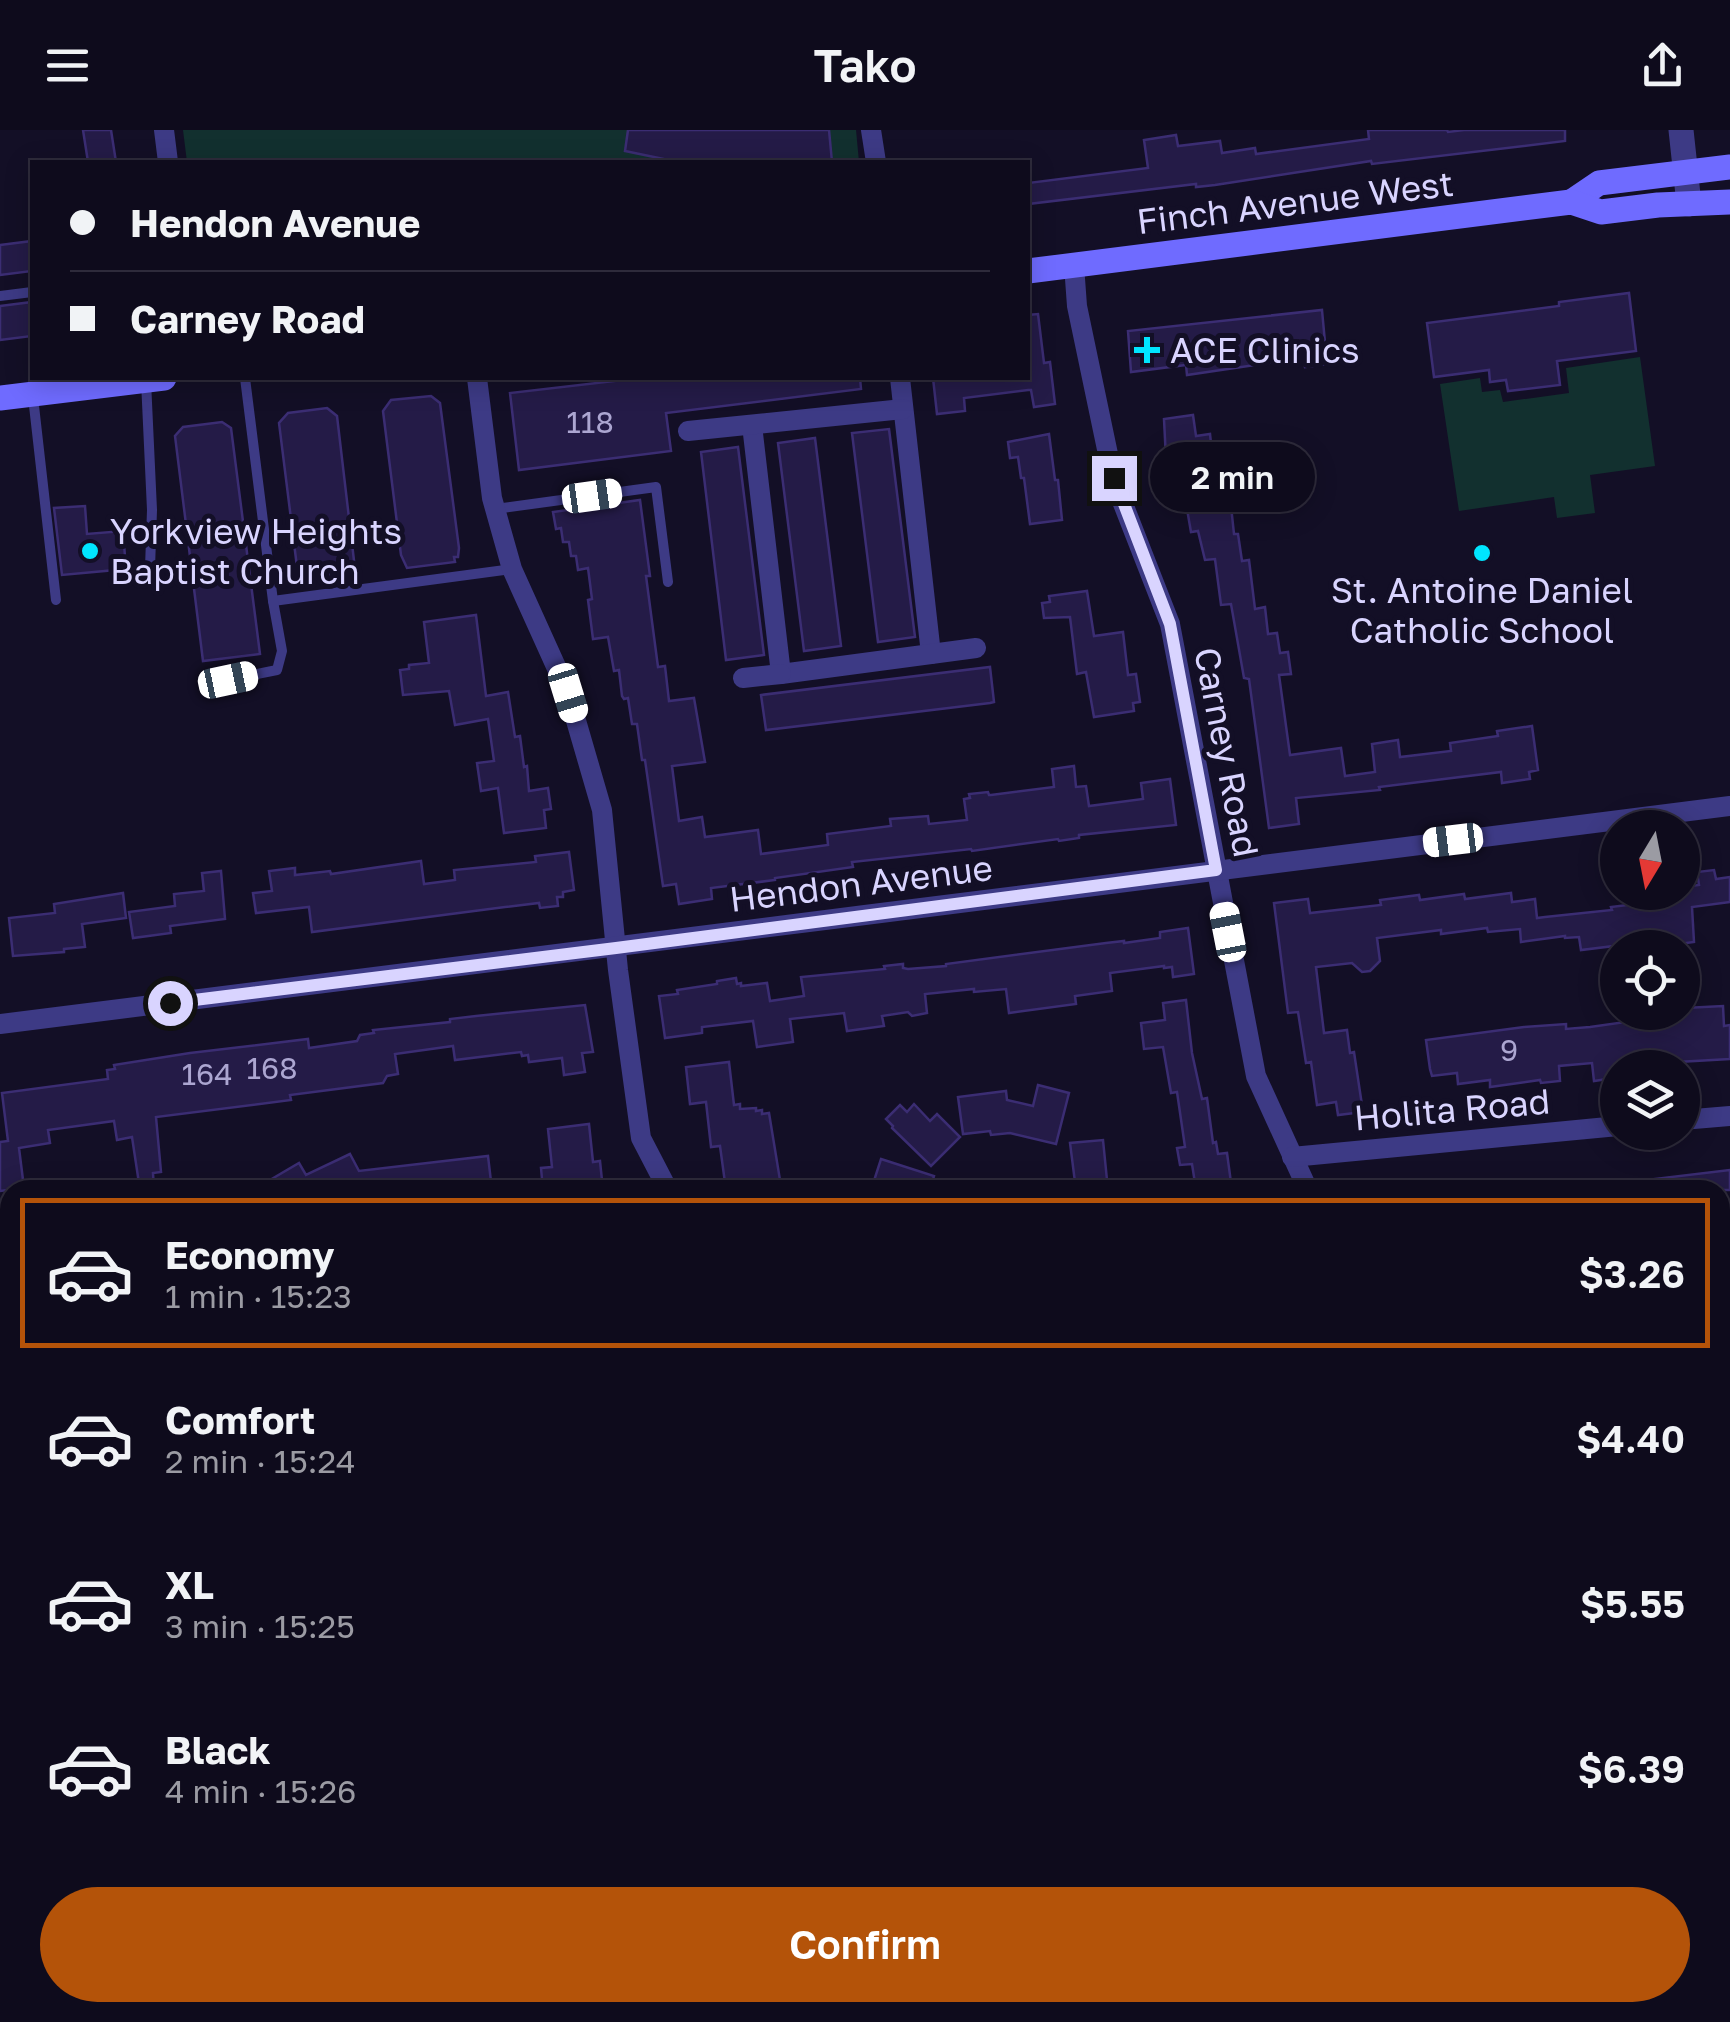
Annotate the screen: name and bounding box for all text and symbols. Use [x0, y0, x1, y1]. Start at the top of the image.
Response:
icon: menu [40, 38, 95, 93]
text: Tako [813, 38, 917, 92]
icon: share [1635, 38, 1690, 93]
street label: Finch Avenue West [1134, 162, 1456, 242]
text: Hendon Avenue [130, 200, 420, 245]
text: Carney Road [130, 296, 365, 341]
place label: ACE Clinics [1170, 329, 1360, 371]
marker: ACE Clinics [1134, 337, 1160, 363]
house number: 118 [566, 404, 614, 440]
callout: 2 min [1149, 443, 1314, 513]
route end [1092, 456, 1137, 501]
text: 2 min [1191, 458, 1274, 496]
car [560, 477, 624, 515]
place label: Yorkview Heights Baptist Church [110, 510, 402, 592]
marker: Yorkview Heights Baptist Church [79, 540, 101, 562]
marker: St. Antoine Daniel Catholic School [1471, 542, 1493, 564]
place label: St. Antoine Daniel Catholic School [1331, 569, 1633, 651]
street label: Carney Road [1186, 644, 1268, 860]
car [196, 659, 260, 701]
car [545, 660, 591, 726]
north arrow [1600, 810, 1700, 910]
map controls [1600, 810, 1700, 1150]
car [1421, 821, 1485, 859]
street label: Hendon Avenue [727, 846, 995, 920]
car [1208, 900, 1248, 964]
button: locate [1600, 930, 1700, 1030]
route start [148, 981, 193, 1026]
house number: 9 [1500, 1032, 1518, 1068]
house number: 168 [247, 1050, 298, 1086]
button: layers [1600, 1050, 1700, 1150]
house number: 164 [182, 1056, 233, 1092]
street label: Holita Road [1352, 1080, 1552, 1138]
icon: car [45, 1228, 135, 1318]
text: Economy [165, 1232, 334, 1277]
text: $3.26 [1579, 1251, 1685, 1296]
text: 1 min · 15:23 [165, 1277, 352, 1315]
icon: car [45, 1393, 135, 1483]
text: Comfort [165, 1397, 315, 1442]
text: $4.40 [1576, 1416, 1685, 1461]
text: 2 min · 15:24 [165, 1442, 356, 1480]
icon: car [45, 1558, 135, 1648]
text: XL [165, 1562, 214, 1607]
text: $5.55 [1580, 1581, 1685, 1626]
text: 3 min · 15:25 [165, 1607, 355, 1645]
icon: car [45, 1723, 135, 1813]
text: Black [165, 1727, 270, 1772]
text: $6.39 [1578, 1746, 1685, 1791]
text: 4 min · 15:26 [165, 1772, 356, 1810]
button: Confirm [40, 1887, 1690, 2002]

